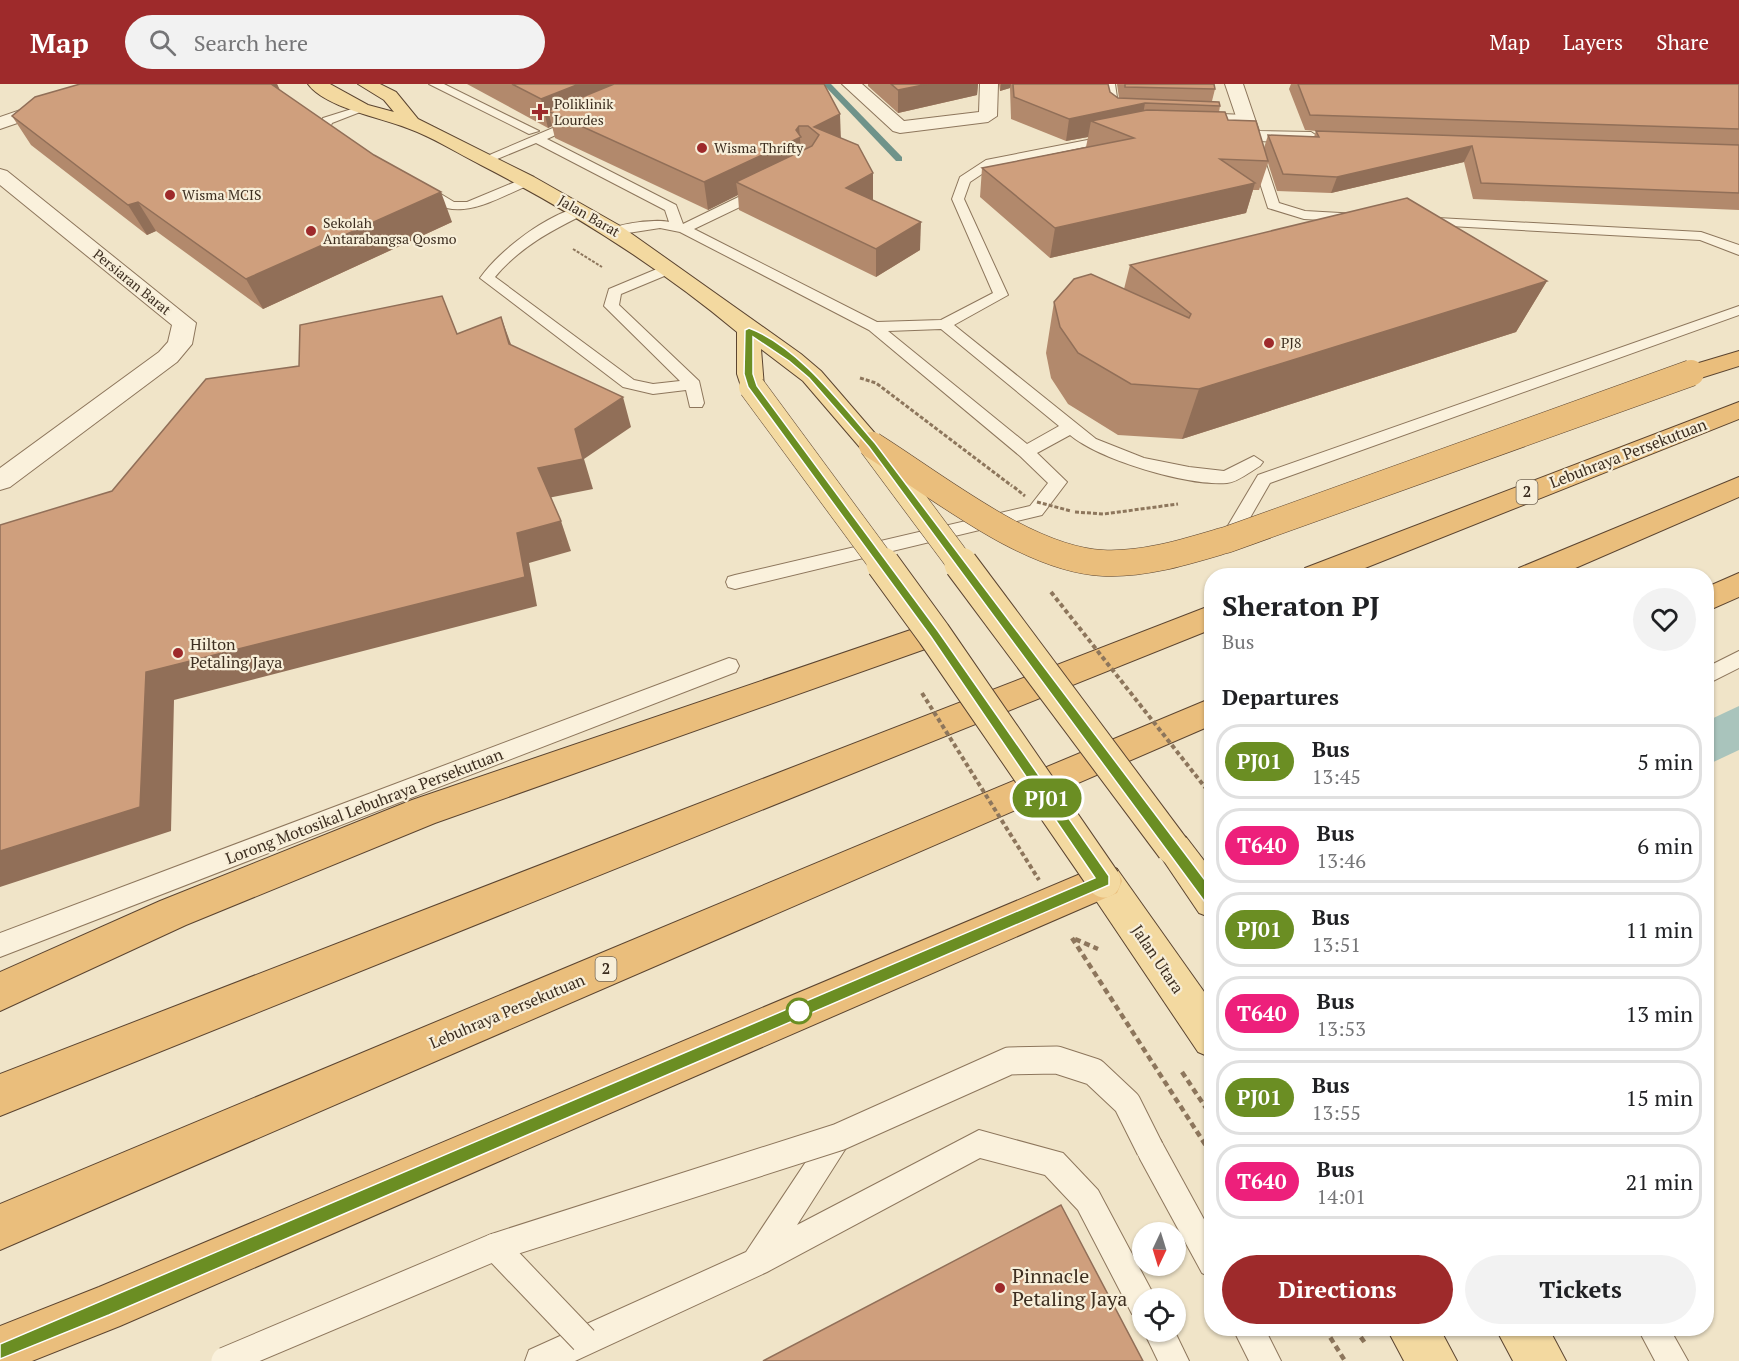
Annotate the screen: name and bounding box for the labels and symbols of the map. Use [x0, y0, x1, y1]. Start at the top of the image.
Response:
place label: Poliklinik Lourdes [554, 94, 614, 129]
marker: Poliklinik Lourdes [531, 103, 549, 121]
place label: Wisma Thrifty [714, 138, 804, 157]
marker: Wisma Thrifty [695, 141, 709, 155]
place label: Wisma MCIS [182, 185, 262, 204]
marker: Wisma MCIS [163, 188, 177, 202]
street label: Jalan Barat [555, 190, 624, 241]
place label: Sekolah Antarabangsa Qosmo [323, 213, 457, 248]
marker: Sekolah Antarabangsa Qosmo [304, 224, 318, 238]
street label: Persiaran Barat [89, 244, 176, 319]
place label: PJ8 [1281, 333, 1302, 352]
marker: PJ8 [1262, 336, 1276, 350]
street label: Lebuhraya Persekutuan [1546, 413, 1710, 493]
road number: 2 [1516, 480, 1538, 504]
place label: Hilton Petaling Jaya [190, 633, 282, 673]
marker: Hilton Petaling Jaya [171, 646, 185, 660]
street label: Lorong Motosikal Lebuhraya Persekutuan [222, 743, 506, 869]
line badge: PJ01 [1005, 778, 1089, 818]
street label: Jalan Utara [1127, 920, 1189, 998]
road number: 2 [596, 957, 616, 981]
street label: Lebuhraya Persekutuan [426, 968, 589, 1054]
unlabelled marker [786, 998, 812, 1024]
north arrow [1132, 1222, 1186, 1276]
place label: Pinnacle Petaling Jaya [1012, 1262, 1127, 1312]
marker: Pinnacle Petaling Jaya [993, 1281, 1007, 1295]

